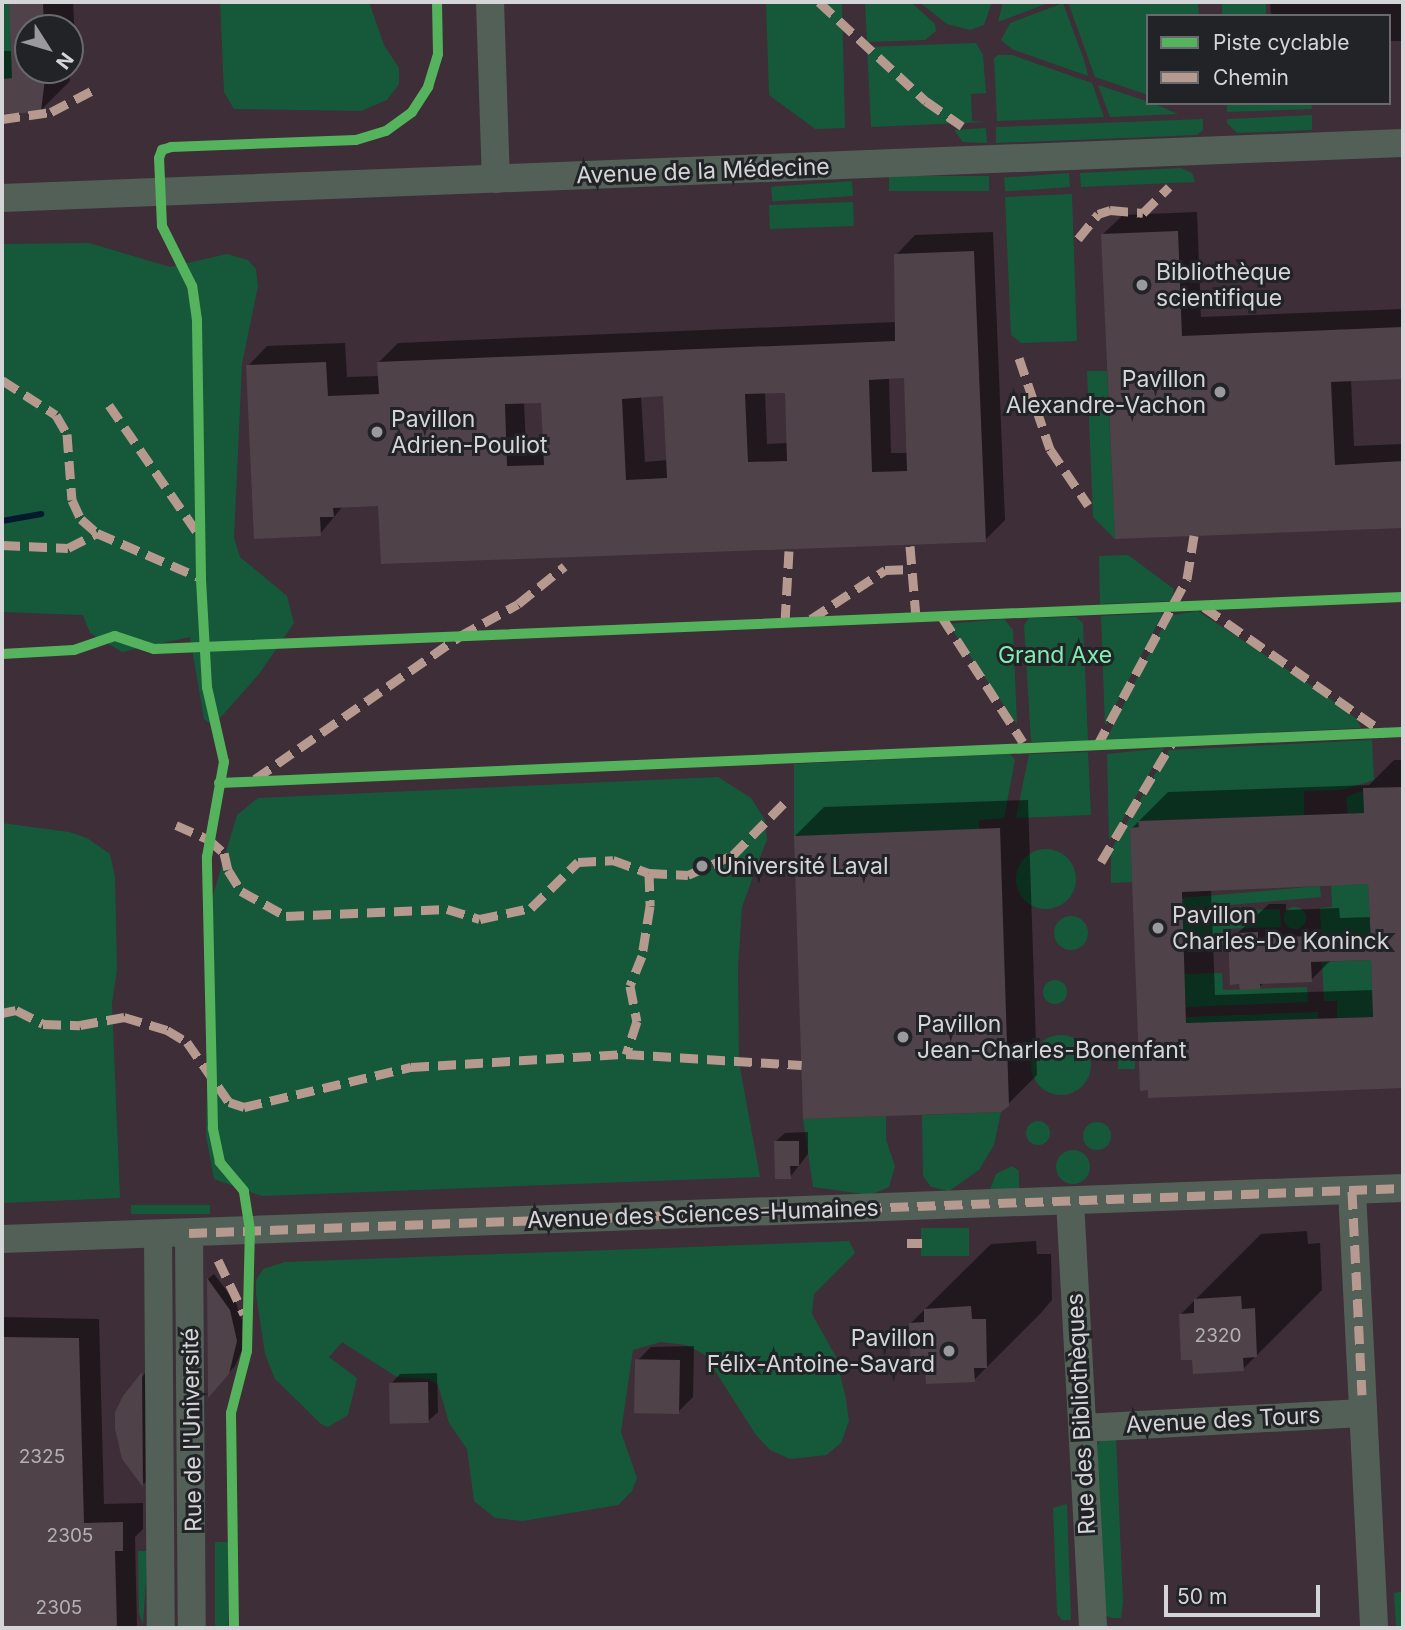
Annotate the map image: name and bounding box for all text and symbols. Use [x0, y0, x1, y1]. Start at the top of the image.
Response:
north arrow [14, 14, 84, 84]
legend [1146, 14, 1391, 105]
text: Piste cyclable [1213, 30, 1349, 55]
text: N [51, 48, 78, 73]
text: Chemin [1213, 65, 1289, 90]
street label: Avenue de la Médecine [576, 153, 830, 189]
place label: Bibliothèque scientifique [1156, 258, 1291, 312]
marker: Bibliothèque scientifique [1134, 277, 1150, 293]
place label: Pavillon Alexandre-Vachon [1006, 365, 1206, 419]
marker: Pavillon Alexandre-Vachon [1212, 384, 1228, 400]
place label: Pavillon Adrien-Pouliot [391, 405, 548, 459]
marker: Pavillon Adrien-Pouliot [369, 424, 385, 440]
park label: Grand Axe [998, 641, 1112, 669]
place label: Université Laval [716, 852, 889, 880]
marker: Université Laval [694, 858, 710, 874]
place label: Pavillon Charles-De Koninck [1172, 901, 1389, 955]
marker: Pavillon Charles-De Koninck [1150, 920, 1166, 936]
place label: Pavillon Jean-Charles-Bonenfant [917, 1010, 1186, 1064]
marker: Pavillon Jean-Charles-Bonenfant [895, 1029, 911, 1045]
street label: Avenue des Sciences-Humaines [527, 1194, 879, 1234]
street label: Rue des Bibliothèques [1061, 1293, 1101, 1535]
place label: Pavillon Félix-Antoine-Savard [707, 1324, 935, 1378]
house number: 2320 [1195, 1325, 1241, 1347]
street label: Rue de l'Université [176, 1328, 208, 1532]
marker: Pavillon Félix-Antoine-Savard [941, 1343, 957, 1359]
street label: Avenue des Tours [1125, 1401, 1321, 1439]
house number: 2325 [19, 1446, 65, 1468]
house number: 2305 [47, 1525, 93, 1547]
scale bar [1167, 1570, 1323, 1614]
text: 50 m [1177, 1584, 1227, 1609]
house number: 2305 [36, 1597, 82, 1619]

